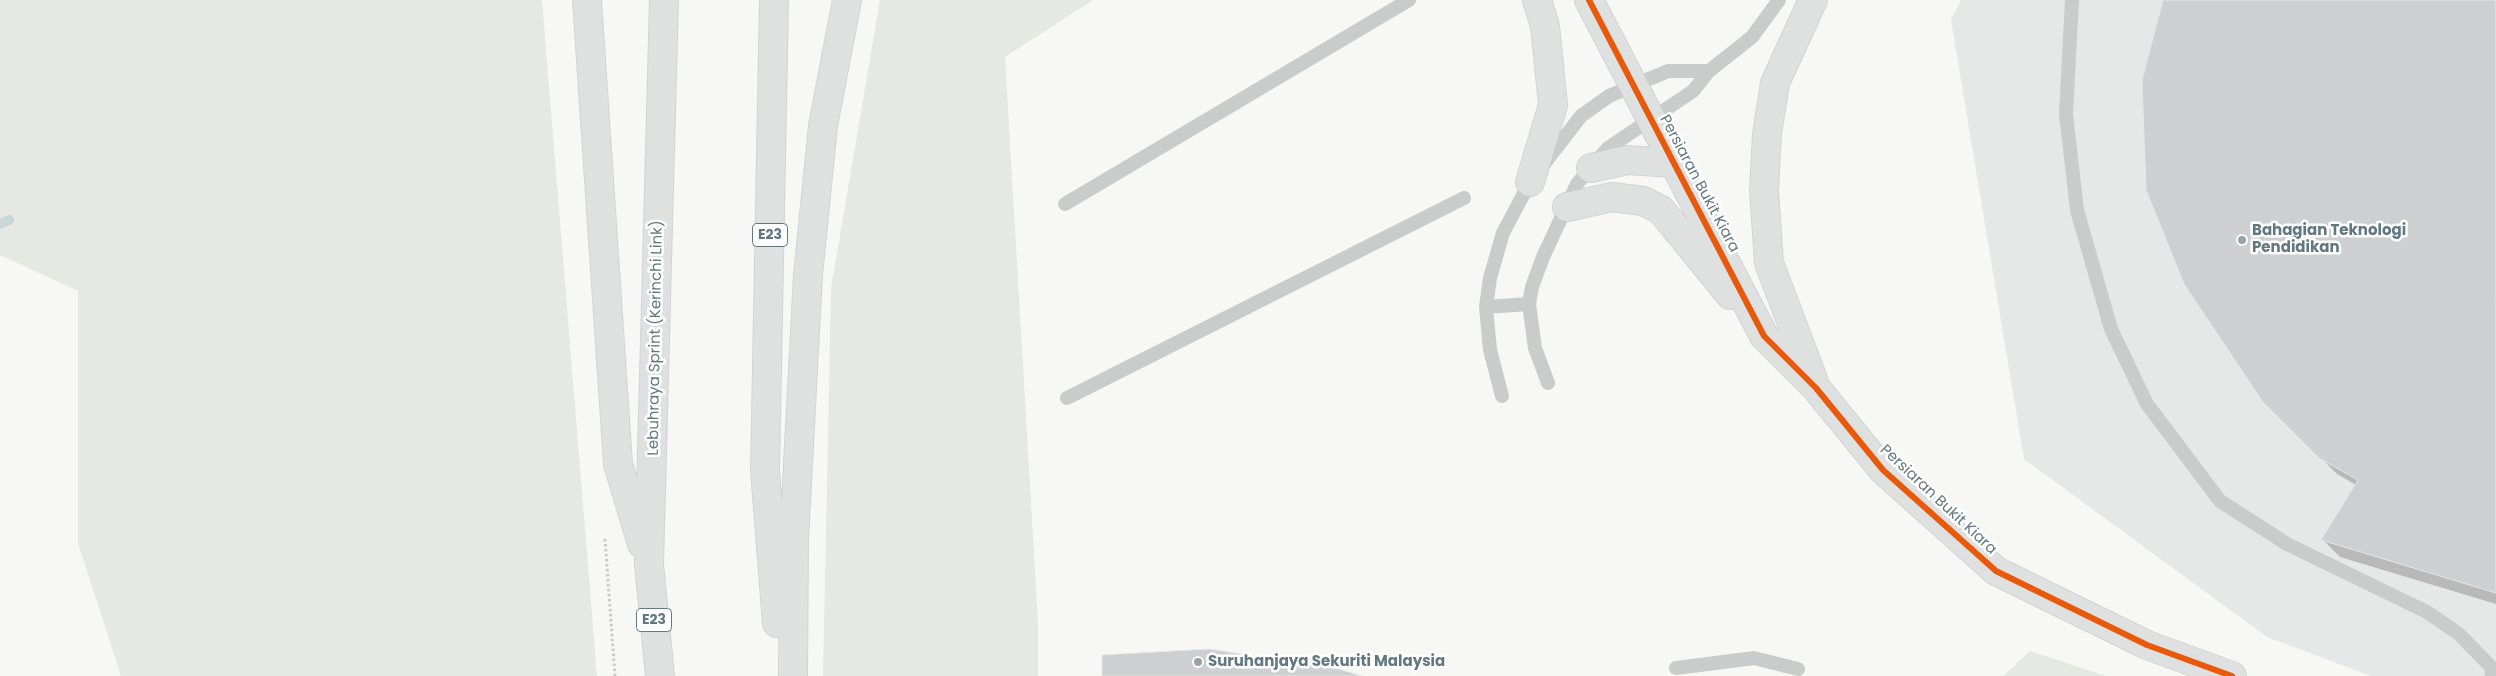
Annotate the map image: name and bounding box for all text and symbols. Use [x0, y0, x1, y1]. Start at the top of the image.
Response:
street label: Persiaran Bukit Kiara [1655, 112, 1743, 256]
street label: Lebuhraya Sprint (Kerinchi Link) [645, 220, 667, 456]
place label: Bahagian Teknologi Pendidikan [2252, 222, 2406, 257]
road number: E23 [752, 224, 788, 246]
marker: Bahagian Teknologi Pendidikan [2236, 234, 2248, 246]
street label: Persiaran Bukit Kiara [1876, 441, 2000, 559]
road number: E23 [636, 608, 672, 632]
place label: Suruhanjaya Sekuriti Malaysia [1208, 653, 1445, 671]
marker: Suruhanjaya Sekuriti Malaysia [1192, 656, 1204, 668]

